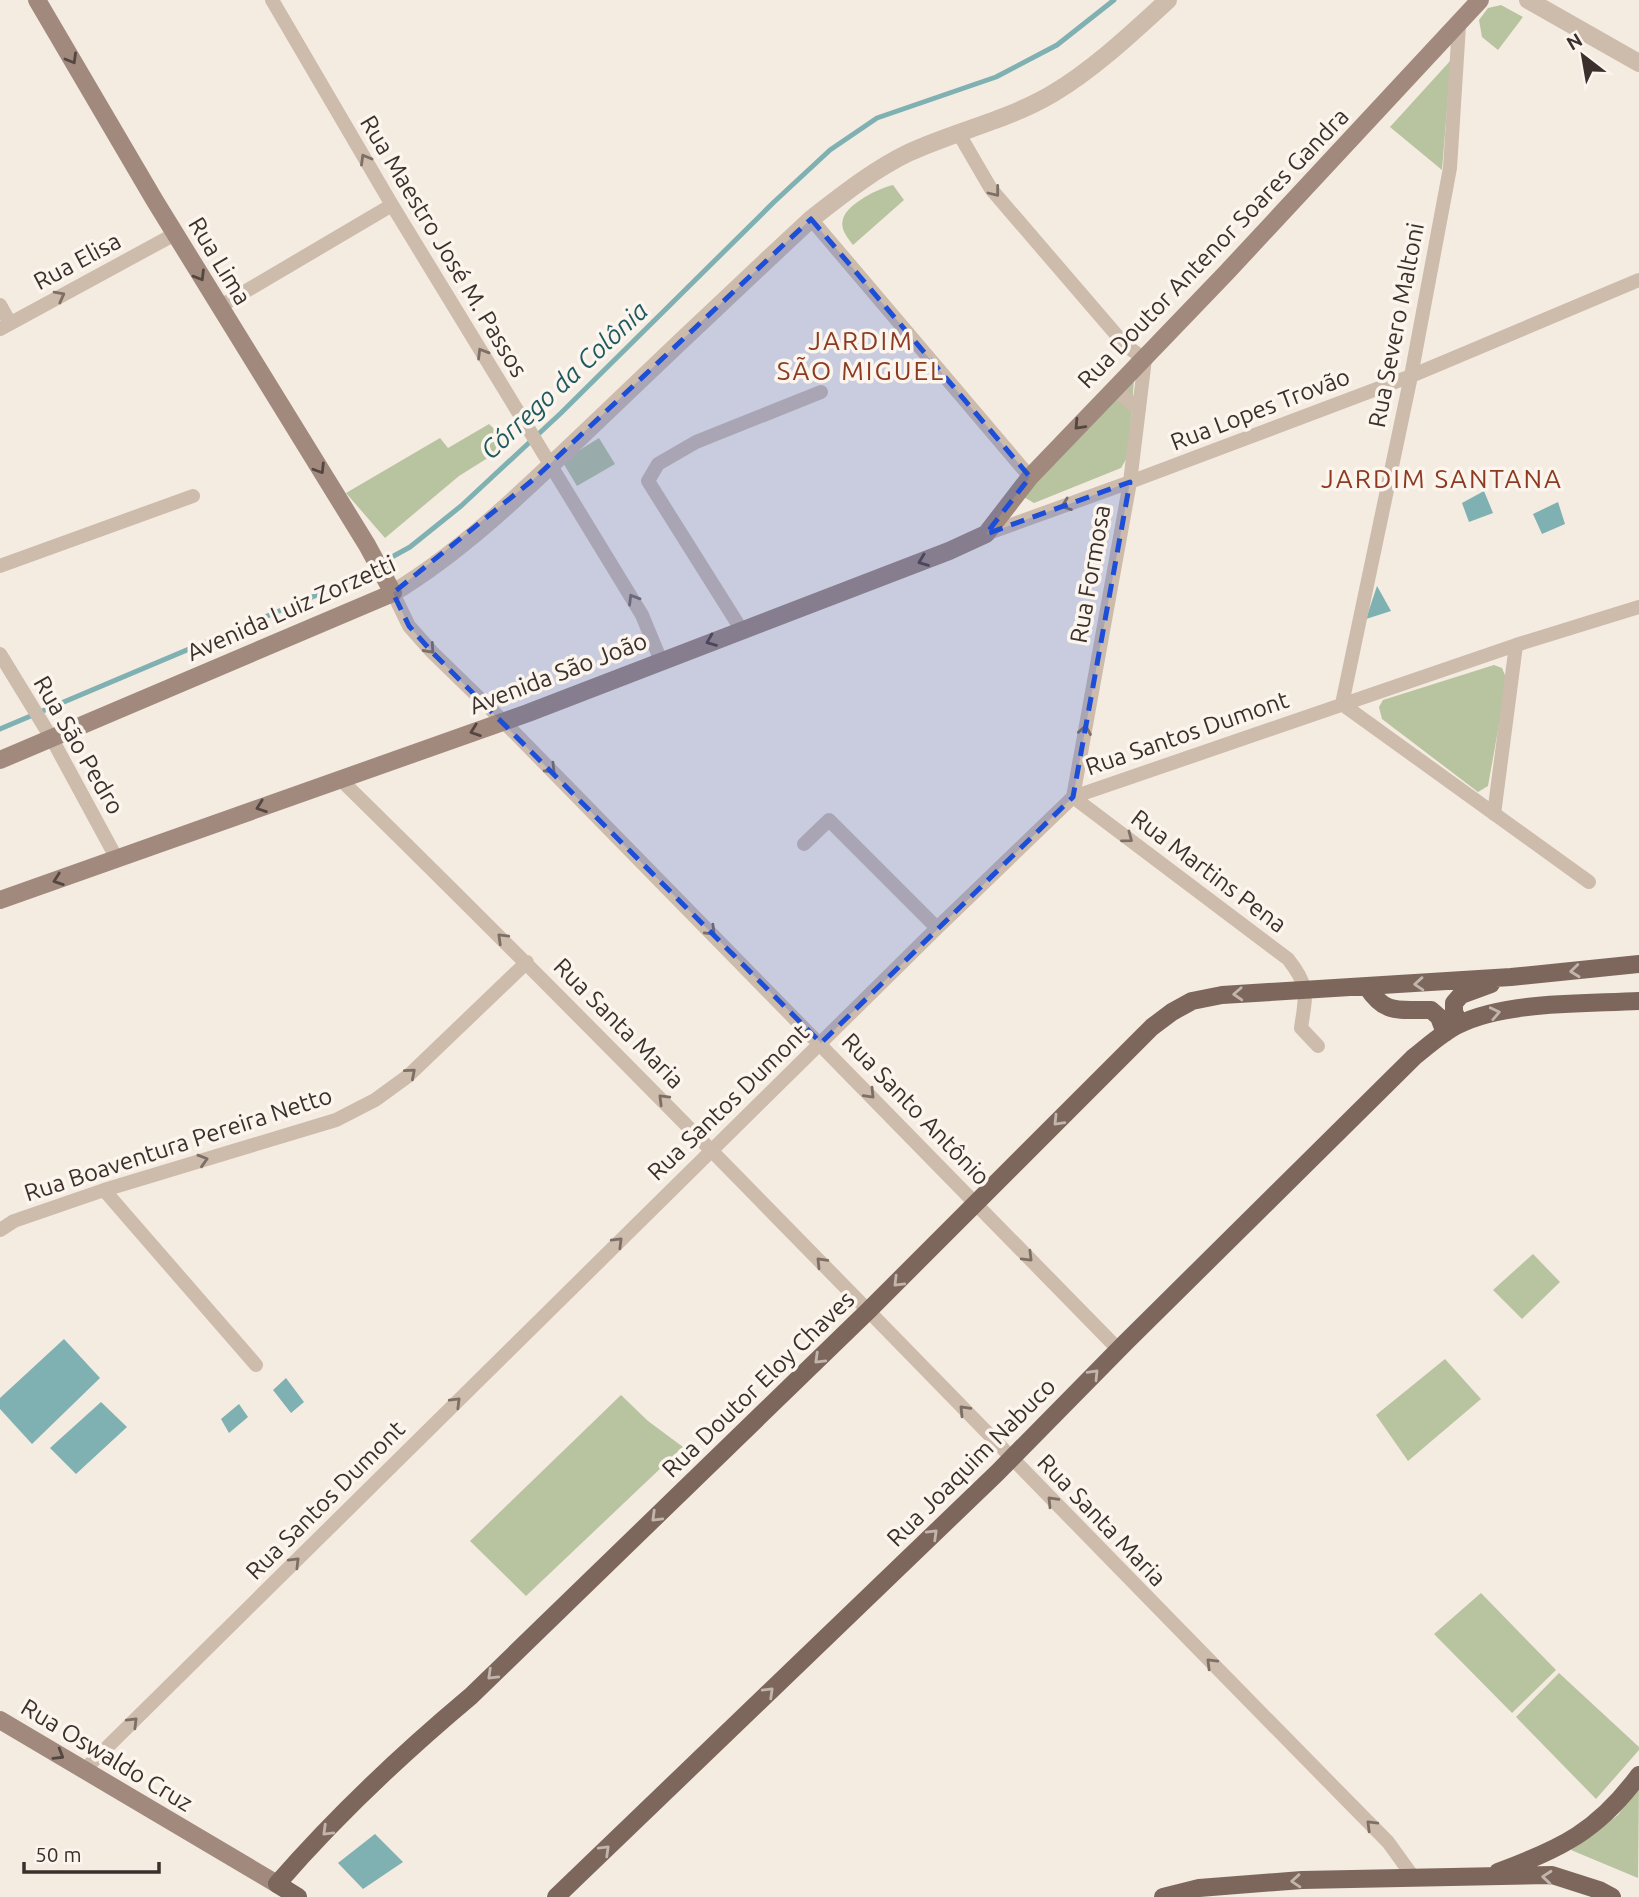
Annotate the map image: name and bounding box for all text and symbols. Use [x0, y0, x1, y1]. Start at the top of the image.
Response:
north arrow [1548, 21, 1618, 91]
text: N [1562, 28, 1586, 55]
one-way arrow [63, 51, 76, 64]
street label: Rua Doutor Antenor Soares Gandra [1072, 103, 1354, 393]
street label: Rua Maestro José M. Passos [355, 110, 533, 382]
one-way arrow [360, 153, 373, 166]
one-way arrow [986, 185, 999, 197]
street label: Rua Lima [183, 212, 257, 310]
street label: Rua Severo Maltoni [1363, 220, 1429, 430]
street label: Rua Elisa [29, 227, 125, 295]
one-way arrow [192, 268, 205, 281]
one-way arrow [53, 291, 65, 304]
water label: Córrego da Colônia [475, 295, 653, 465]
district label: JARDIM SÃO MIGUEL [777, 326, 945, 385]
one-way arrow [478, 348, 491, 361]
street label: Rua Lopes Trovão [1167, 362, 1353, 456]
one-way arrow [1075, 417, 1087, 430]
one-way arrow [311, 462, 324, 475]
district label: JARDIM SANTANA [1321, 464, 1563, 493]
one-way arrow [1061, 497, 1073, 511]
street label: Rua Formosa [1065, 503, 1115, 645]
street label: Avenida Luiz Zorzetti [183, 550, 399, 666]
one-way arrow [918, 553, 930, 567]
one-way arrow [628, 593, 641, 606]
street label: Avenida São João [465, 627, 651, 719]
one-way arrow [705, 633, 717, 647]
one-way arrow [422, 641, 434, 654]
street label: Rua São Pedro [29, 671, 129, 819]
street label: Rua Santos Dumont [1082, 685, 1293, 780]
one-way arrow [470, 723, 482, 737]
one-way arrow [1077, 724, 1092, 736]
one-way arrow [543, 761, 556, 774]
one-way arrow [255, 799, 267, 813]
street label: Rua Martins Pena [1126, 804, 1292, 938]
one-way arrow [1120, 829, 1133, 842]
one-way arrow [53, 872, 65, 886]
one-way arrow [702, 923, 715, 936]
one-way arrow [497, 933, 510, 946]
street label: Rua Santa Maria [548, 952, 690, 1094]
one-way arrow [1569, 963, 1581, 978]
one-way arrow [1413, 976, 1424, 991]
one-way arrow [1232, 987, 1243, 1002]
one-way arrow [1488, 1007, 1500, 1022]
street label: Rua Santos Dumont [642, 1018, 814, 1186]
street label: Rua Santo Antônio [837, 1028, 995, 1190]
one-way arrow [403, 1069, 416, 1081]
street label: Rua Boaventura Pereira Netto [21, 1081, 335, 1207]
one-way arrow [861, 1086, 874, 1099]
one-way arrow [658, 1094, 671, 1107]
one-way arrow [1053, 1113, 1066, 1126]
one-way arrow [197, 1153, 209, 1168]
one-way arrow [610, 1238, 622, 1250]
one-way arrow [1020, 1249, 1033, 1262]
one-way arrow [817, 1257, 830, 1270]
one-way arrow [893, 1274, 906, 1287]
street label: Rua Doutor Eloy Chaves [657, 1285, 859, 1483]
one-way arrow [815, 1350, 828, 1363]
one-way arrow [1086, 1369, 1099, 1382]
street label: Rua Joaquim Nabuco [881, 1372, 1061, 1552]
one-way arrow [448, 1397, 461, 1410]
one-way arrow [959, 1405, 972, 1418]
street label: Rua Santos Dumont [240, 1415, 410, 1585]
street label: Rua Santa Maria [1032, 1448, 1172, 1592]
one-way arrow [1047, 1496, 1060, 1509]
one-way arrow [651, 1509, 664, 1522]
one-way arrow [925, 1530, 938, 1543]
one-way arrow [286, 1557, 299, 1570]
one-way arrow [1207, 1659, 1220, 1672]
one-way arrow [488, 1667, 501, 1680]
one-way arrow [761, 1688, 774, 1700]
street label: Rua Oswaldo Cruz [17, 1693, 197, 1817]
one-way arrow [125, 1718, 137, 1730]
one-way arrow [51, 1747, 64, 1760]
one-way arrow [1367, 1821, 1379, 1833]
one-way arrow [322, 1822, 335, 1835]
scale bar [24, 1830, 159, 1874]
text: 50 m [35, 1842, 82, 1866]
one-way arrow [597, 1845, 610, 1858]
one-way arrow [1541, 1869, 1553, 1884]
one-way arrow [1290, 1873, 1301, 1888]

